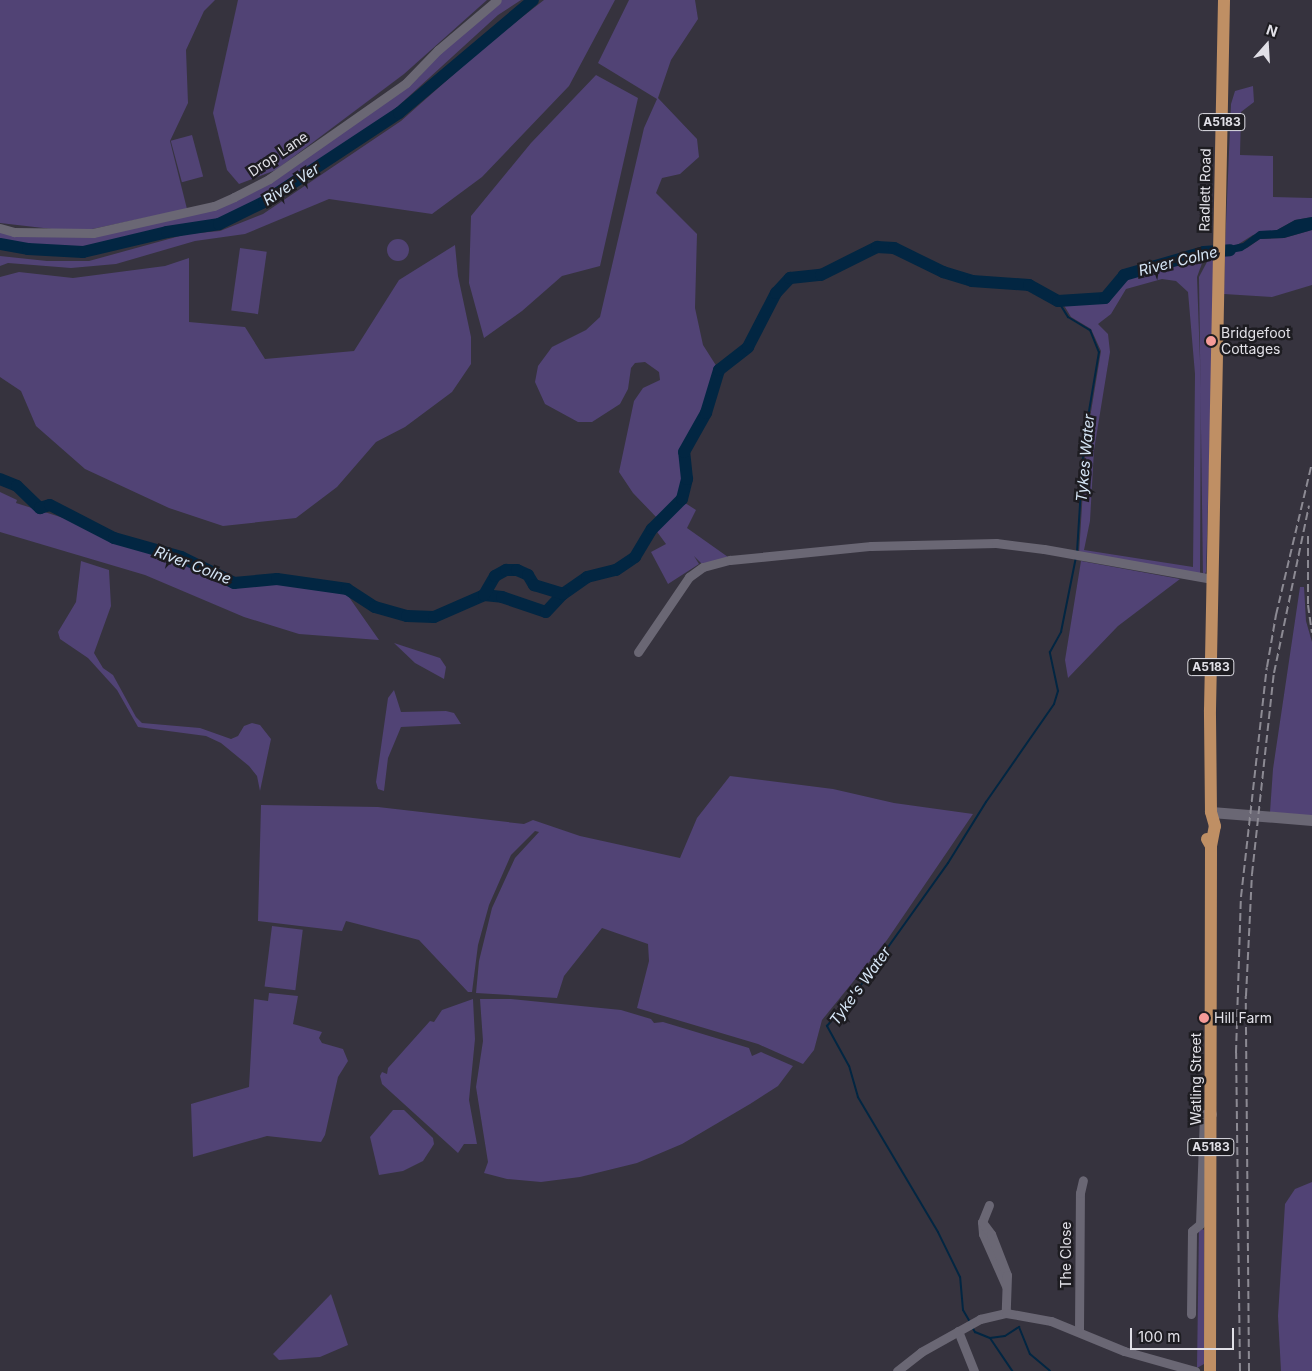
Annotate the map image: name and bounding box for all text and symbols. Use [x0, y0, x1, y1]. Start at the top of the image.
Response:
north arrow [1242, 20, 1292, 70]
text: N [1264, 21, 1280, 40]
road number: A5183 [1198, 112, 1246, 132]
street label: Drop Lane [245, 128, 311, 180]
street label: Radlett Road [1196, 148, 1214, 232]
water label: River Ver [259, 159, 323, 209]
water label: River Colne [1137, 242, 1219, 280]
place label: Bridgefoot Cottages [1221, 325, 1291, 358]
marker: Bridgefoot Cottages [1205, 335, 1217, 347]
water label: Tykes Water [1072, 413, 1098, 503]
water label: River Colne [152, 542, 234, 588]
road number: A5183 [1187, 658, 1235, 676]
water label: Tyke's Water [826, 943, 894, 1029]
place label: Hill Farm [1214, 1010, 1272, 1026]
marker: Hill Farm [1198, 1012, 1210, 1024]
street label: Watling Street [1188, 1033, 1204, 1125]
road number: A5183 [1187, 1138, 1235, 1156]
street label: The Close [1058, 1222, 1074, 1288]
scale bar [1132, 1318, 1236, 1350]
text: 100 m [1138, 1327, 1180, 1346]

